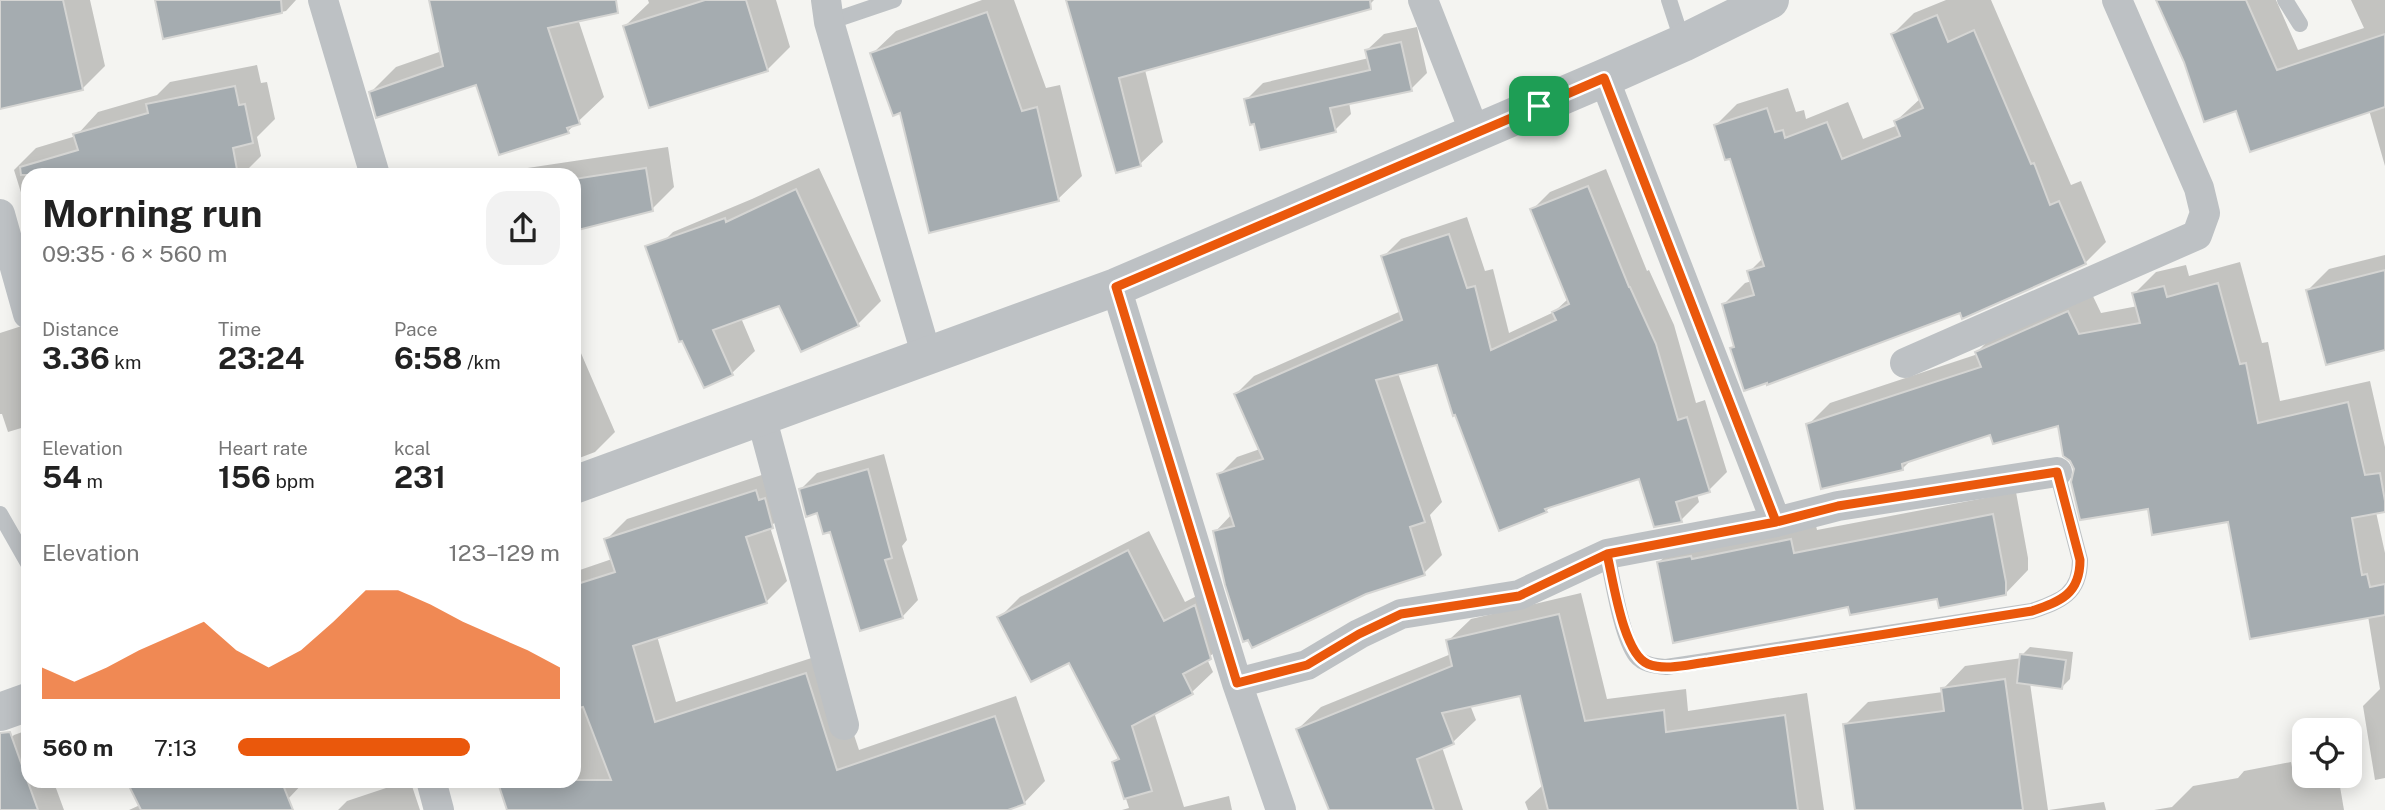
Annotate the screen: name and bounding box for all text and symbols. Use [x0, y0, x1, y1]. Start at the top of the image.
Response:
pin [1509, 76, 1569, 136]
icon: arrive [1520, 87, 1558, 125]
text: Morning run [42, 191, 263, 236]
button: share [486, 191, 560, 265]
text: 09:35 · 6 × 560 m [42, 240, 227, 267]
text: Distance [42, 318, 119, 340]
text: Time [218, 318, 261, 340]
text: Pace [394, 318, 437, 340]
text: 3.36 [42, 340, 110, 376]
text: 23:24 [218, 340, 304, 376]
text: 6:58 [394, 340, 462, 376]
text: km [110, 351, 141, 373]
text: /km [462, 351, 501, 373]
text: Elevation [42, 437, 123, 459]
text: Heart rate [218, 437, 308, 459]
text: kcal [394, 437, 431, 459]
text: 54 [42, 459, 82, 495]
text: 156 [218, 459, 271, 495]
text: 231 [394, 459, 446, 495]
text: m [82, 470, 103, 492]
text: bpm [271, 470, 315, 492]
text: Elevation [42, 539, 140, 566]
text: 123–129 m [449, 539, 560, 566]
map controls [2292, 718, 2362, 788]
button: locate [2292, 718, 2362, 788]
text: 560 m [42, 734, 113, 761]
text: 7:13 [154, 734, 197, 761]

